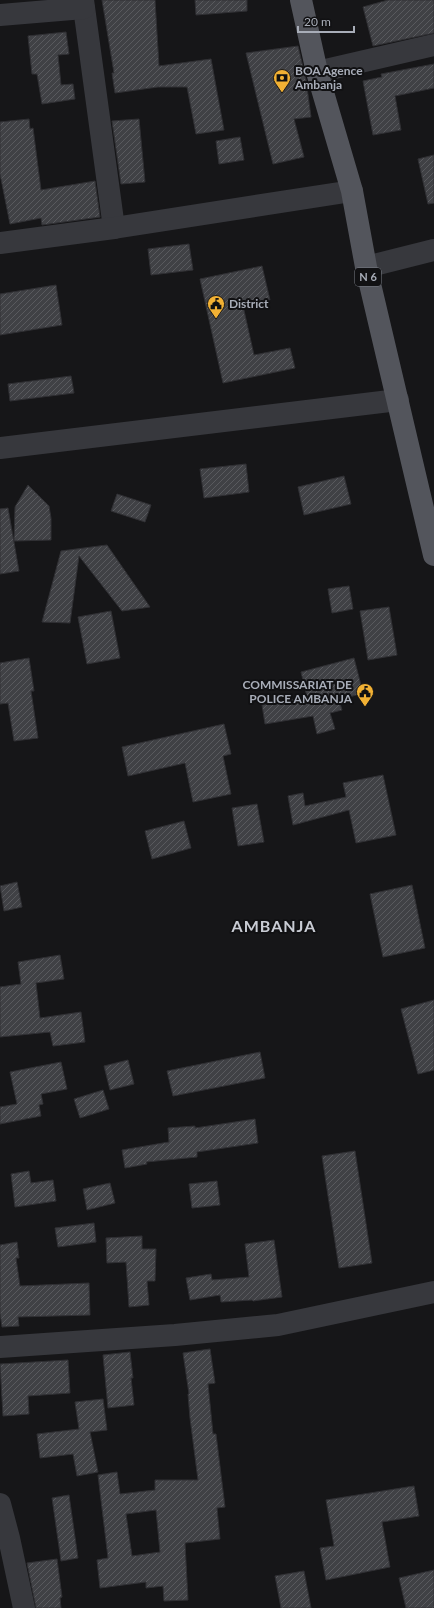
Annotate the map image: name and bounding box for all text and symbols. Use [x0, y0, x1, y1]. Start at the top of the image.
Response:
scale bar [298, 8, 354, 34]
text: 20 m [304, 14, 331, 29]
place label: BOA Agence Ambanja [294, 63, 363, 92]
bank icon: BOA Agence Ambanja [272, 68, 292, 93]
road number: N 6 [355, 268, 381, 286]
public building icon: District [206, 294, 226, 319]
place label: District [229, 296, 269, 311]
place label: COMMISSARIAT DE POLICE AMBANJA [242, 677, 353, 706]
public building icon: COMMISSARIAT DE POLICE AMBANJA [355, 682, 375, 707]
district label: AMBANJA [231, 916, 316, 935]

